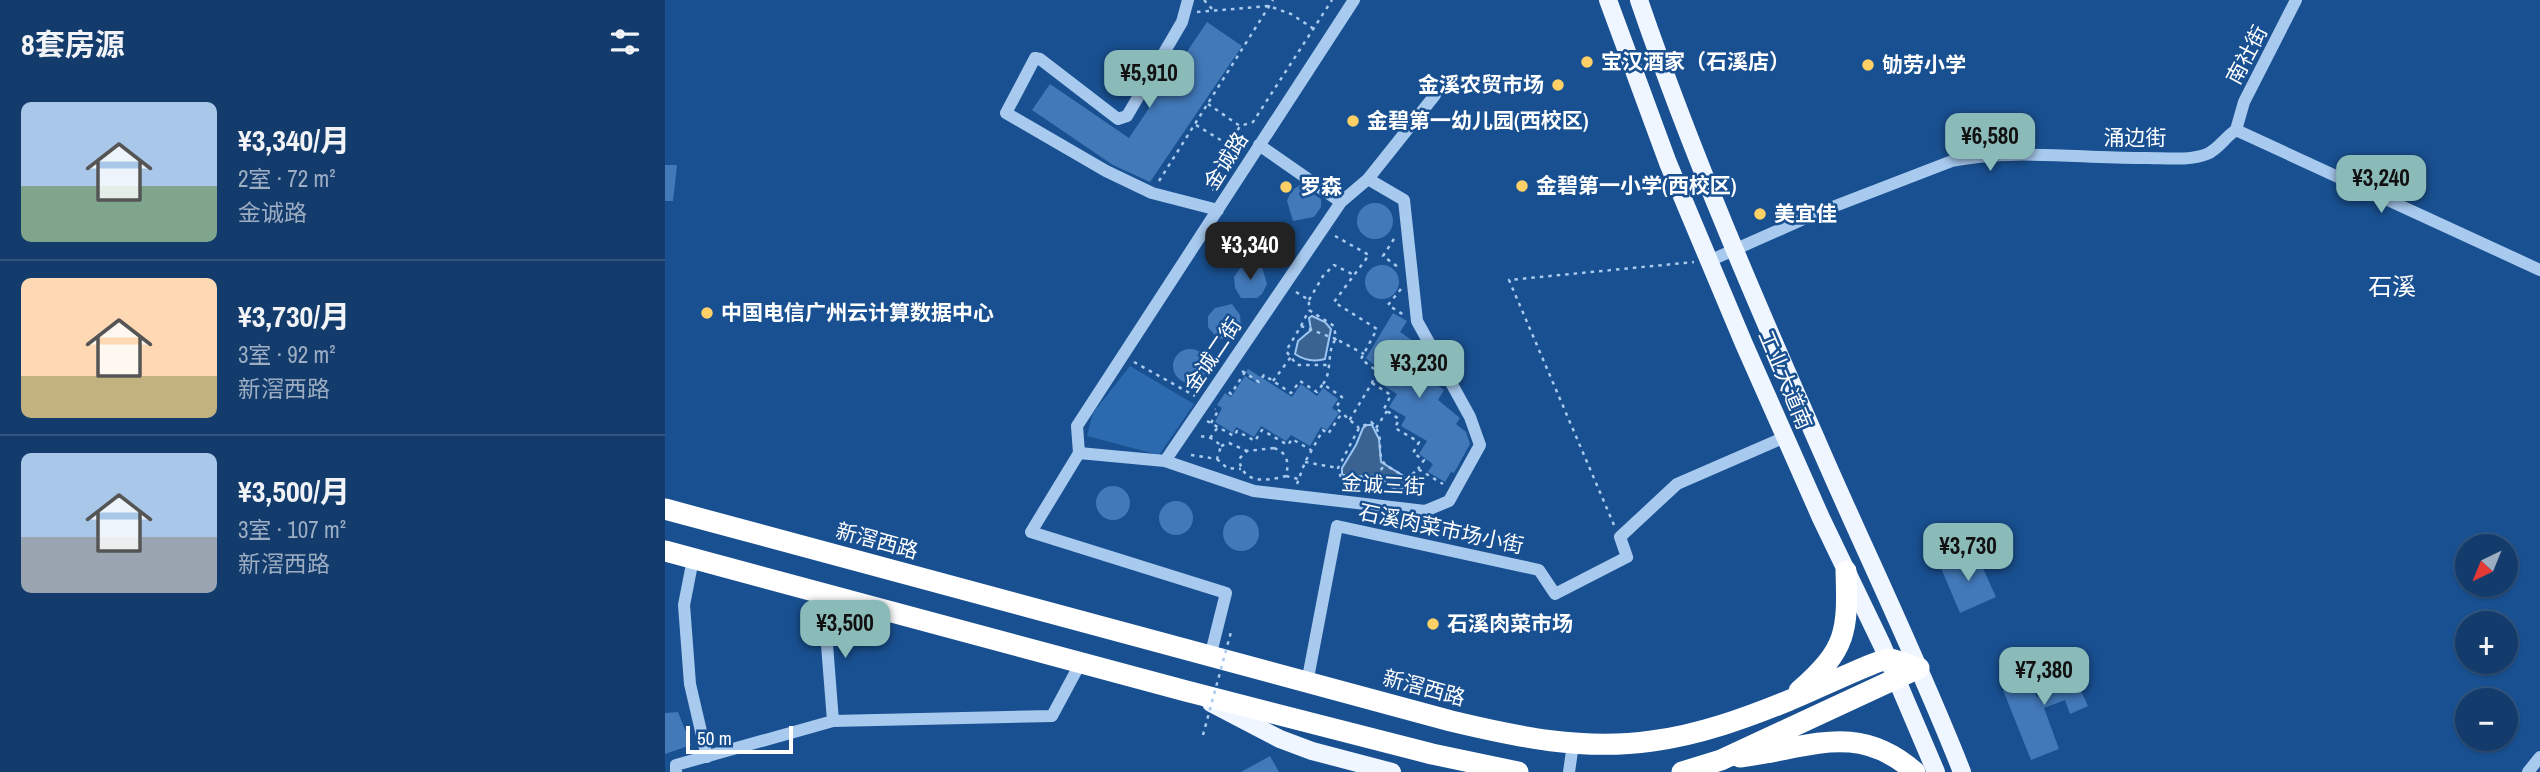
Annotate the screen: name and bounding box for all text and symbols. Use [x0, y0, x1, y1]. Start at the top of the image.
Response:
street label: 南社街 [2219, 20, 2274, 89]
icon: filters [606, 23, 644, 61]
text: 8套房源 [21, 24, 125, 64]
place label: 宝汉酒家（石溪店） [1601, 47, 1790, 76]
pin: ¥5,910 [1092, 50, 1206, 110]
place label: 劬劳小学 [1882, 50, 1966, 79]
marker: 宝汉酒家（石溪店） [1579, 54, 1595, 70]
text: ¥5,910 [1120, 57, 1178, 88]
marker: 劬劳小学 [1860, 57, 1876, 73]
place label: 金溪农贸市场 [1418, 70, 1544, 99]
marker: 金溪农贸市场 [1550, 77, 1566, 93]
place label: 金碧第一幼儿园(西校区) [1367, 106, 1589, 135]
marker: 金碧第一幼儿园(西校区) [1345, 113, 1361, 129]
pin: ¥6,580 [1933, 114, 2047, 173]
text: ¥3,340/月 [238, 120, 350, 160]
text: ¥6,580 [1961, 120, 2019, 151]
street label: 涌边街 [2104, 123, 2167, 152]
street label: 金诚路 [1197, 126, 1255, 195]
icon: home [77, 130, 161, 214]
pin: ¥3,240 [2324, 156, 2438, 215]
text: ¥3,240 [2352, 162, 2410, 193]
text: 2室 · 72 m² [238, 163, 335, 194]
place label: 金碧第一小学(西校区) [1536, 171, 1737, 200]
place label: 罗森 [1300, 172, 1342, 201]
marker: 金碧第一小学(西校区) [1514, 178, 1530, 194]
marker: 罗森 [1278, 179, 1294, 195]
text: 金诚路 [238, 197, 307, 228]
place label: 美宜佳 [1774, 199, 1837, 228]
marker: 美宜佳 [1752, 206, 1768, 222]
pin: ¥3,340 [1193, 222, 1307, 282]
text: ¥3,340 [1221, 229, 1279, 260]
district label: 石溪 [2368, 270, 2416, 302]
text: ¥3,730/月 [238, 296, 350, 336]
place label: 中国电信广州云计算数据中心 [721, 298, 994, 327]
marker: 中国电信广州云计算数据中心 [699, 305, 715, 321]
icon: home [77, 306, 161, 390]
street label: 金诚二街 [1177, 312, 1248, 398]
street label: 工业大道南 [1752, 326, 1819, 434]
text: 3室 · 92 m² [238, 339, 335, 370]
pin: ¥3,230 [1362, 340, 1476, 400]
text: ¥3,230 [1390, 347, 1448, 378]
text: 新滘西路 [238, 373, 330, 404]
street label: 金诚三街 [1340, 468, 1426, 501]
text: ¥3,500/月 [238, 471, 350, 511]
icon: home [77, 481, 161, 565]
street label: 石溪肉菜市场小街 [1356, 497, 1526, 560]
text: 3室 · 107 m² [238, 514, 346, 545]
street label: 新滘西路 [833, 516, 921, 565]
pin: ¥3,730 [1911, 524, 2025, 583]
text: ¥3,730 [1939, 530, 1997, 561]
north arrow [2455, 534, 2518, 597]
map controls [2455, 534, 2518, 751]
text: 新滘西路 [238, 548, 330, 579]
pin: ¥3,500 [788, 600, 902, 660]
text: ¥3,500 [816, 607, 874, 638]
place label: 石溪肉菜市场 [1447, 609, 1573, 638]
button: + [2455, 611, 2518, 674]
marker: 石溪肉菜市场 [1425, 616, 1441, 632]
pin: ¥7,380 [1987, 648, 2101, 707]
text: ¥7,380 [2015, 654, 2073, 685]
street label: 新滘西路 [1380, 663, 1468, 712]
button: − [2455, 688, 2518, 751]
scale bar [686, 723, 793, 755]
text: 50 m [697, 725, 732, 751]

